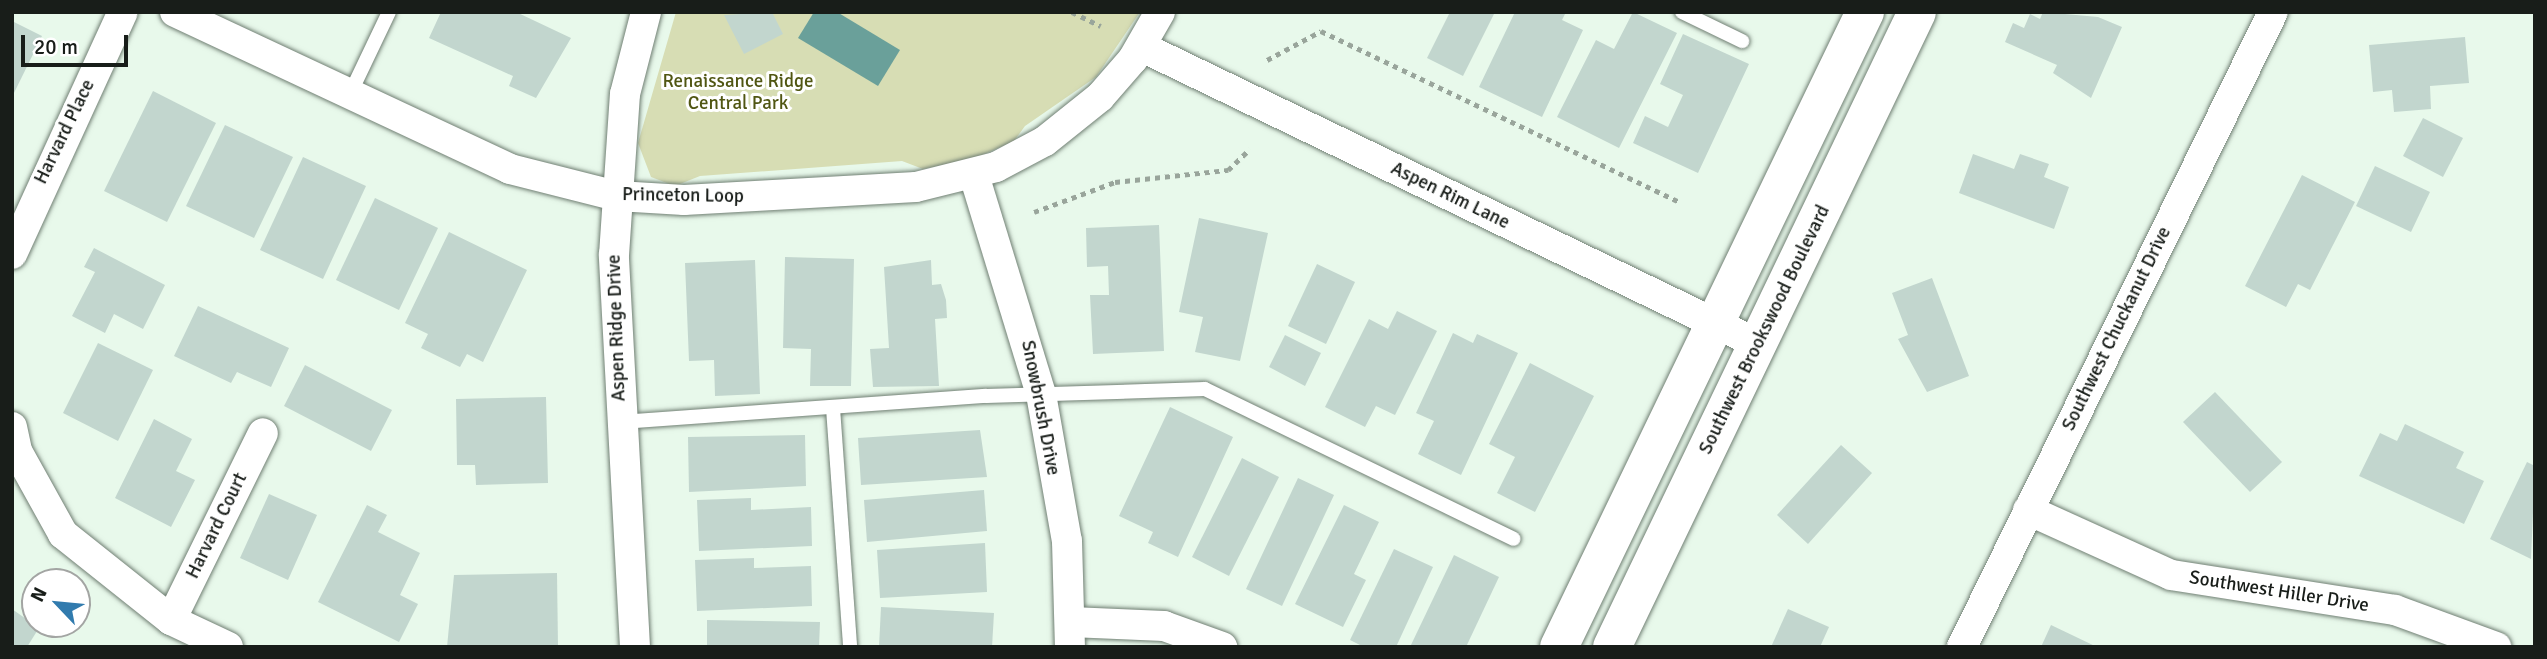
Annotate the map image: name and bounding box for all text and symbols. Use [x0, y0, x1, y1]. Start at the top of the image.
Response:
scale bar [24, 21, 131, 65]
text: 20 m [34, 34, 78, 60]
park label: Renaissance Ridge Central Park [662, 71, 814, 115]
street label: Harvard Place [30, 76, 100, 188]
street label: Aspen Rim Lane [1387, 157, 1513, 235]
street label: Princeton Loop [622, 184, 744, 208]
street label: Southwest Brookswood Boulevard [1695, 202, 1835, 458]
street label: Southwest Chuckanut Drive [2058, 223, 2176, 435]
street label: Aspen Ridge Drive [603, 254, 631, 402]
street label: Snowbrush Drive [1016, 339, 1064, 477]
street label: Harvard Court [182, 469, 252, 583]
street label: Southwest Hiller Drive [2188, 567, 2370, 617]
north arrow [21, 568, 91, 638]
text: N [25, 583, 53, 606]

